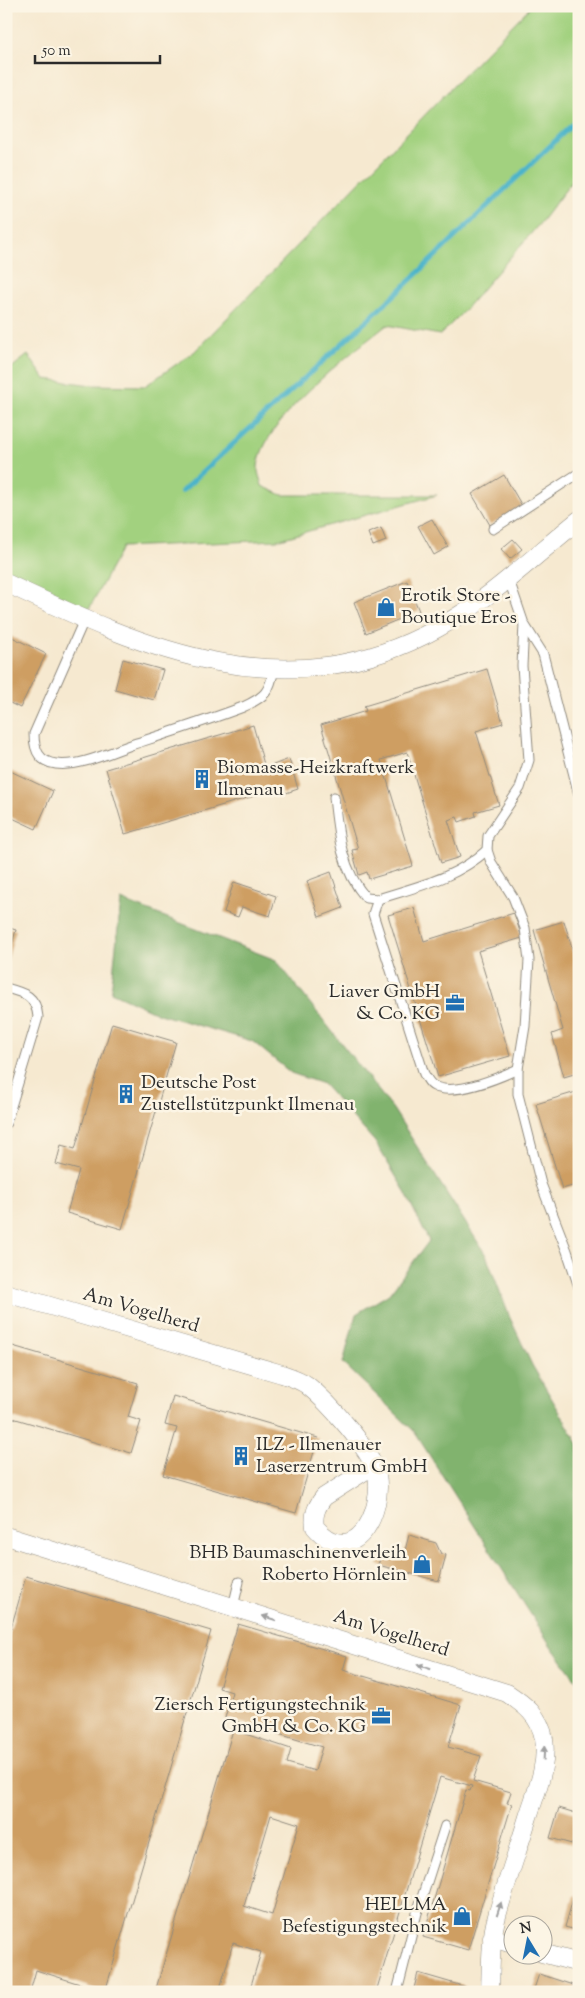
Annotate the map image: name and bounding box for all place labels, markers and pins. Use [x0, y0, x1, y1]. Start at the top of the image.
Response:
place label: Erotik Store - Boutique Eros [401, 583, 517, 632]
shop icon: Erotik Store - Boutique Eros [375, 596, 397, 618]
place label: Biomasse-Heizkraftwerk Ilmenau [217, 755, 415, 804]
building icon: Biomasse-Heizkraftwerk Ilmenau [191, 768, 213, 790]
place label: Liaver GmbH & Co. KG [329, 979, 440, 1028]
office icon: Liaver GmbH & Co. KG [444, 992, 466, 1014]
place label: Deutsche Post Zustellstützpunkt Ilmenau [141, 1070, 355, 1119]
building icon: Deutsche Post Zustellstützpunkt Ilmenau [115, 1083, 137, 1105]
place label: ILZ - Ilmenauer Laserzentrum GmbH [256, 1432, 428, 1481]
building icon: ILZ - Ilmenauer Laserzentrum GmbH [230, 1445, 252, 1467]
place label: BHB Baumaschinenverleih Roberto Hörnlein [189, 1540, 407, 1589]
shop icon: BHB Baumaschinenverleih Roberto Hörnlein [411, 1553, 433, 1575]
place label: Ziersch Fertigungstechnik GmbH & Co. KG [155, 1692, 367, 1741]
office icon: Ziersch Fertigungstechnik GmbH & Co. KG [370, 1705, 392, 1727]
place label: HELLMA Befestigungstechnik [282, 1892, 448, 1941]
shop icon: HELLMA Befestigungstechnik [451, 1905, 473, 1927]

